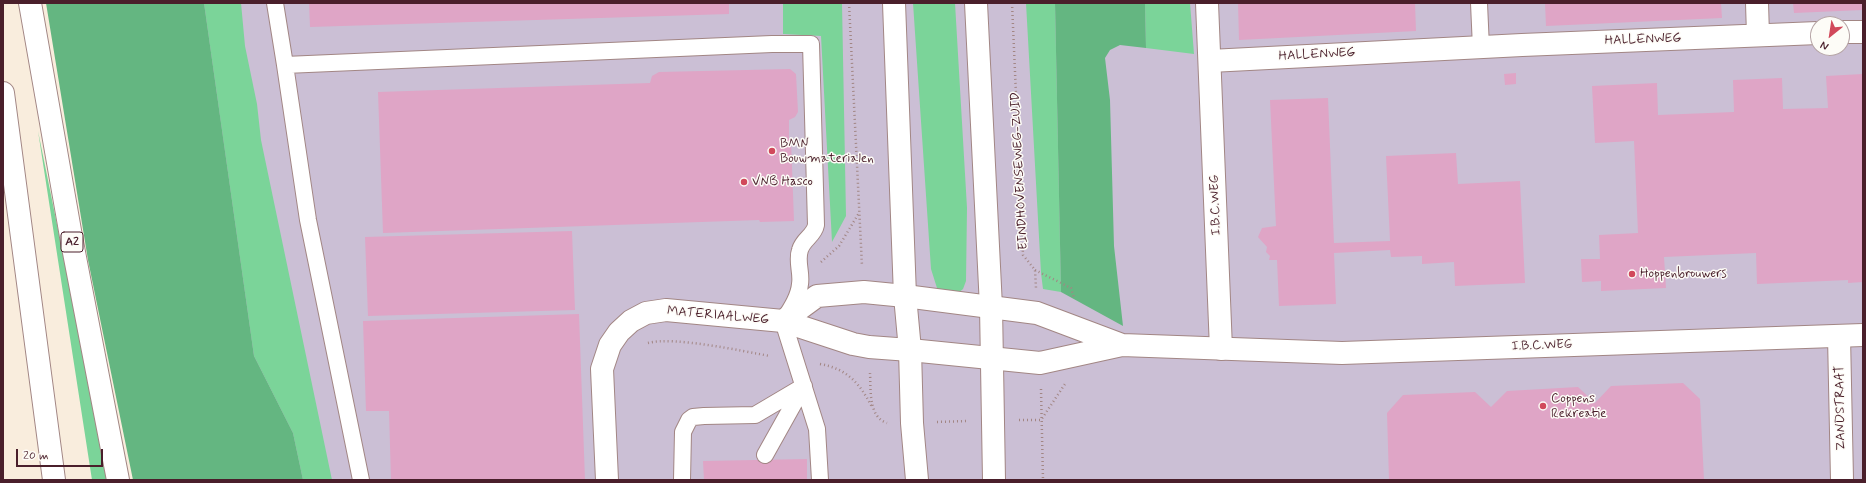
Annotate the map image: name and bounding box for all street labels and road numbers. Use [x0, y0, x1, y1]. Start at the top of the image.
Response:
street label: HALLENWEG [1604, 31, 1682, 49]
street label: HALLENWEG [1278, 45, 1356, 65]
street label: EINDHOVENSEWEG-ZUID [1008, 92, 1032, 250]
street label: I.B.C.WEG [1207, 174, 1225, 236]
road number: A2 [61, 232, 83, 252]
street label: MATERIAALWEG [666, 304, 770, 328]
street label: I.B.C.WEG [1511, 337, 1573, 355]
street label: ZANDSTRAAT [1832, 365, 1850, 451]

